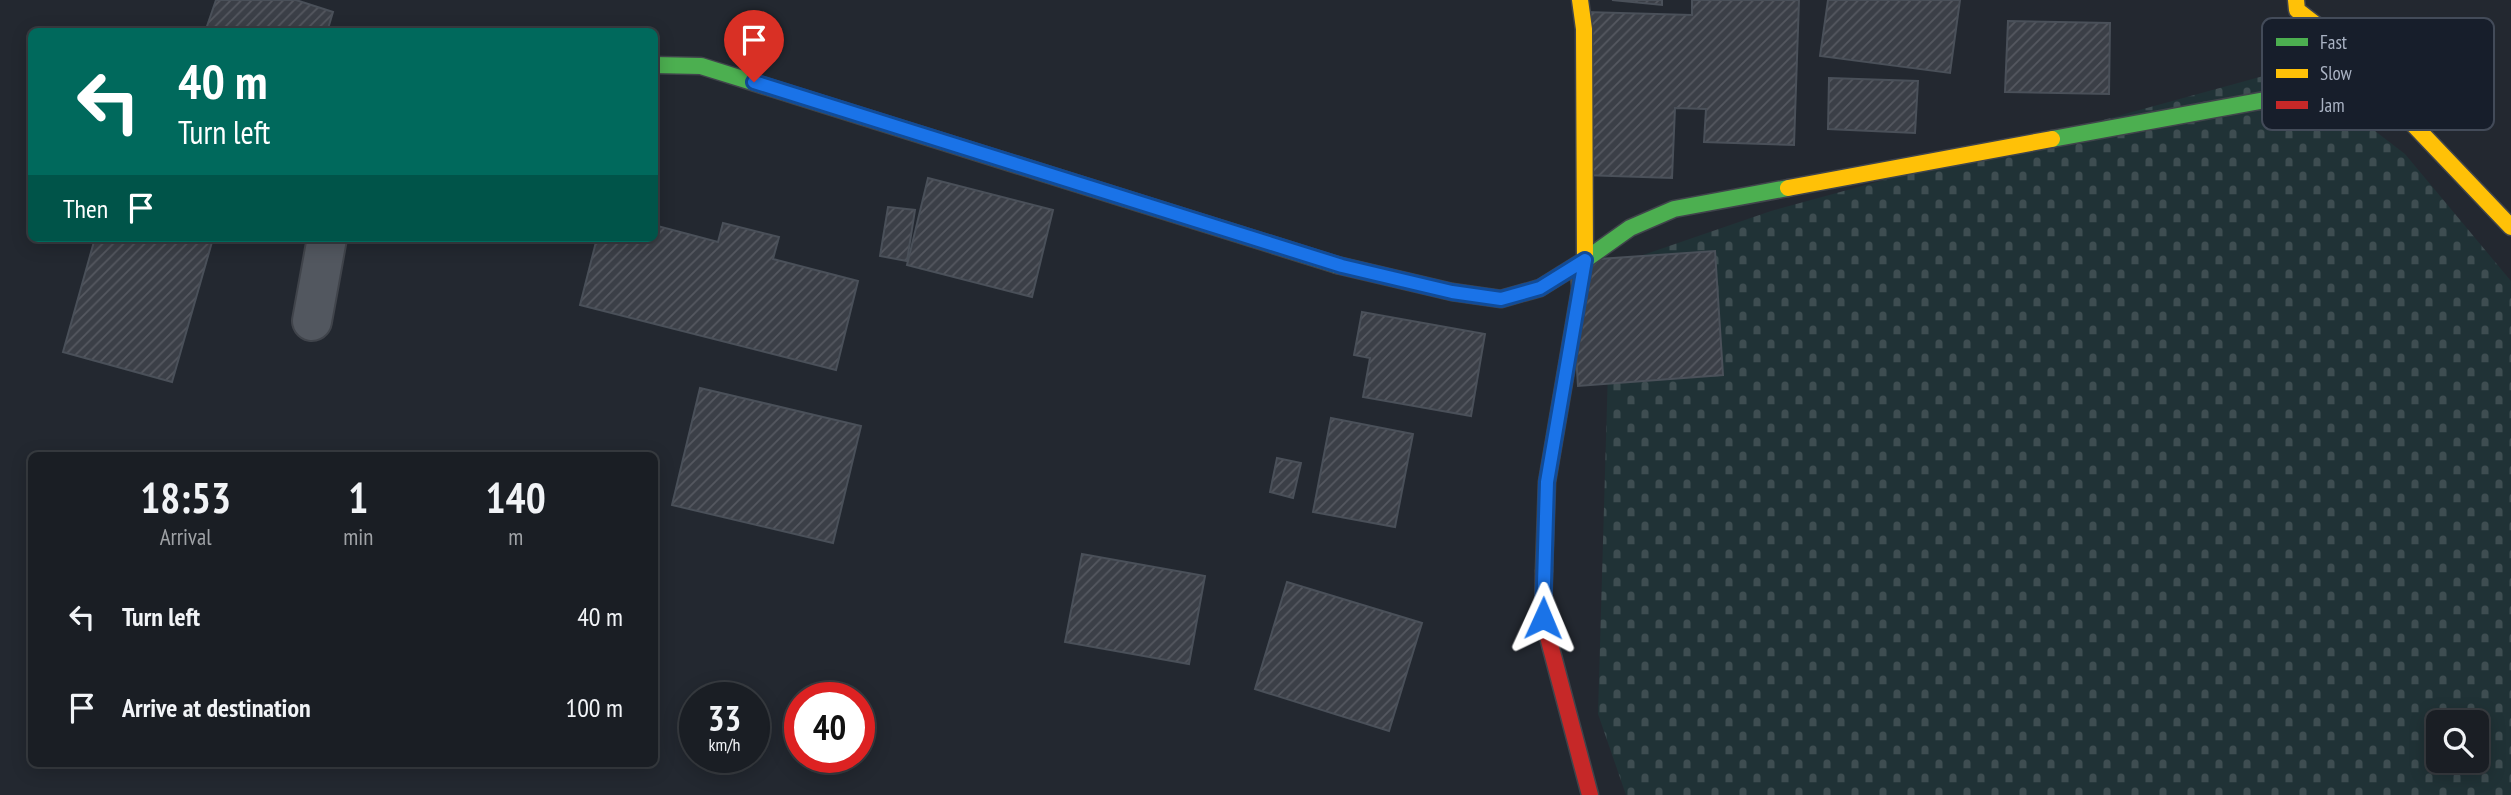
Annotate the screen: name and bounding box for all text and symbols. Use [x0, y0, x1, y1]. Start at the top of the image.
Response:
pin [724, 10, 784, 82]
legend [2262, 18, 2494, 130]
icon: arrive [735, 21, 773, 59]
text: Fast [2320, 30, 2348, 54]
text: 40 m [178, 49, 267, 113]
icon: left [63, 56, 154, 147]
text: Slow [2320, 61, 2353, 85]
text: Jam [2319, 93, 2345, 117]
text: Turn left [178, 111, 270, 153]
icon: arrive [122, 189, 160, 227]
text: Then [63, 192, 108, 225]
text: 18:53 [140, 470, 231, 525]
text: 1 [348, 470, 368, 525]
text: 140 [486, 470, 546, 525]
text: Arrival [160, 522, 212, 551]
text: min [343, 522, 373, 551]
text: m [508, 522, 523, 551]
position arrow [1506, 581, 1580, 655]
icon: left [63, 598, 101, 636]
text: Turn left [122, 600, 200, 633]
text: 40 m [577, 600, 623, 633]
speed limit sign: 40 [784, 682, 875, 773]
icon: arrive [63, 689, 101, 727]
text: Arrive at destination [122, 691, 311, 724]
text: 100 m [565, 691, 623, 724]
text: 33 [708, 695, 741, 741]
map controls [2426, 710, 2489, 773]
button: search [2426, 710, 2489, 773]
text: km/h [709, 733, 740, 756]

